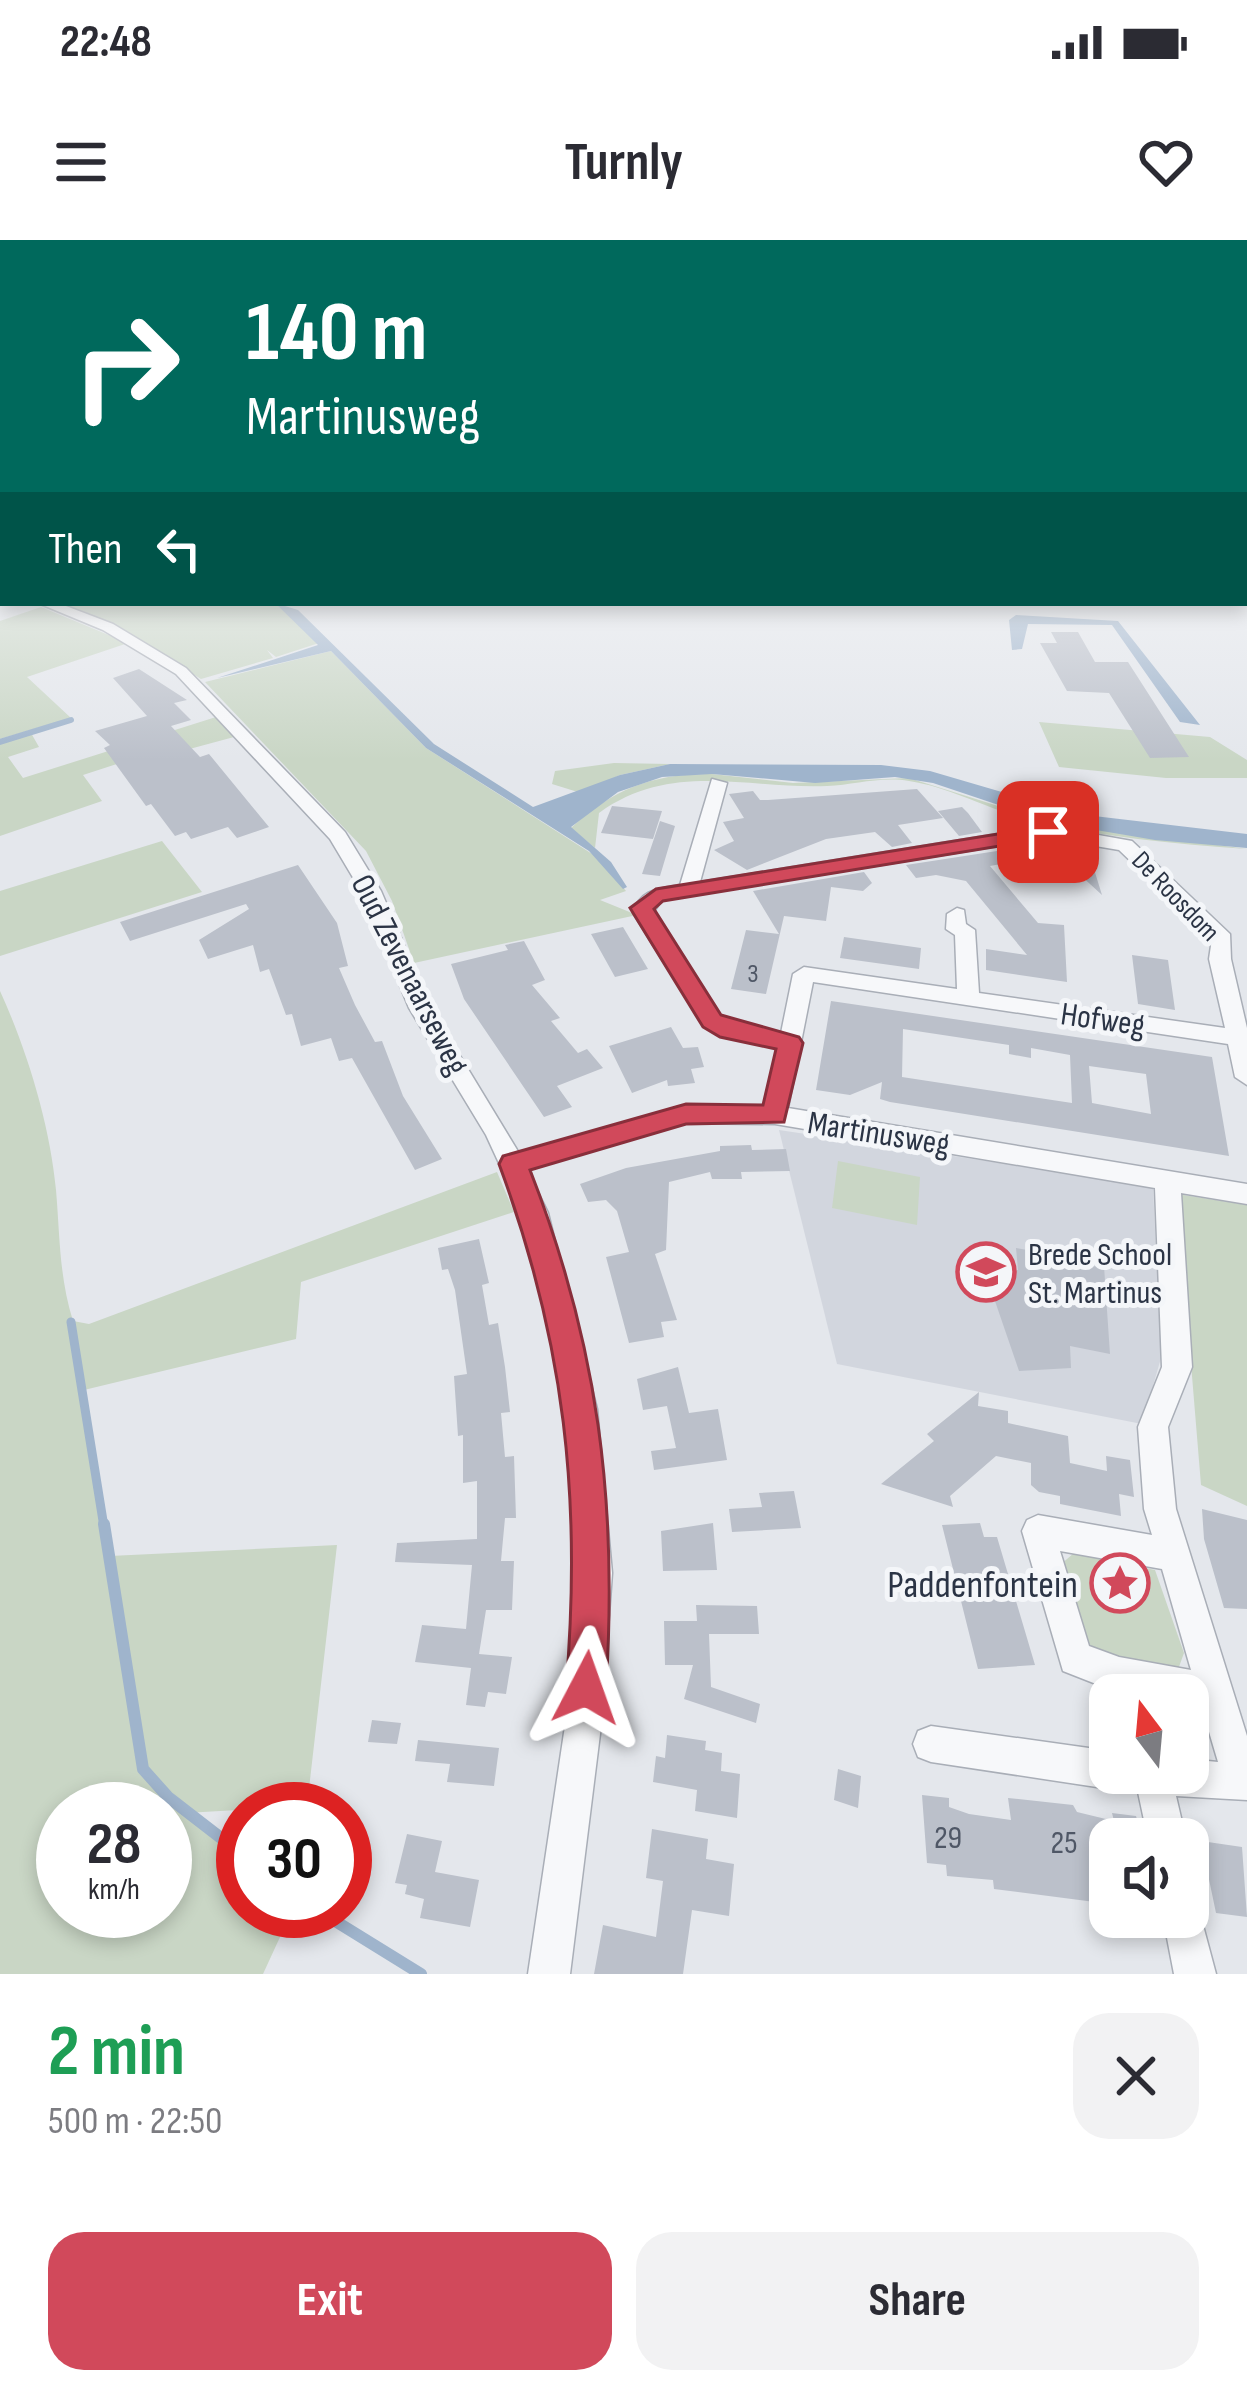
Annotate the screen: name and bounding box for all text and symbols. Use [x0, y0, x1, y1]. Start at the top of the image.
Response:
text: 22:48 [60, 15, 152, 70]
icon: menu [48, 129, 114, 195]
icon: heart [1133, 129, 1199, 195]
text: Turnly [564, 130, 683, 195]
text: 140 m [246, 283, 427, 384]
icon: right [48, 288, 204, 444]
text: Martinusweg [246, 385, 480, 450]
icon: left [146, 516, 212, 582]
text: Then [48, 522, 122, 577]
pin [997, 781, 1099, 883]
icon: arrive [1015, 799, 1081, 865]
street label: De Roosdom [1125, 845, 1226, 948]
street label: Oud Zevenaarseweg [342, 868, 477, 1082]
house number: 3 [747, 958, 759, 990]
street label: Hofweg [1058, 994, 1147, 1046]
street label: Martinusweg [805, 1103, 952, 1165]
place label: Brede School St. Martinus [1028, 1235, 1172, 1313]
school or university icon: Brede School St. Martinus [955, 1241, 1017, 1303]
place icon: Paddenfontein [1089, 1552, 1151, 1614]
place label: Paddenfontein [887, 1562, 1078, 1609]
position arrow [523, 1625, 649, 1751]
north arrow [1089, 1674, 1209, 1794]
map controls [1089, 1674, 1209, 1938]
speed limit sign: 30 [216, 1782, 372, 1938]
text: 28 [87, 1809, 141, 1881]
house number: 29 [934, 1818, 962, 1858]
button: sound [1089, 1818, 1209, 1938]
house number: 25 [1051, 1823, 1077, 1863]
text: km/h [88, 1872, 140, 1908]
text: 2 min [48, 2009, 185, 2096]
button: close [1073, 2013, 1199, 2139]
text: 500 m · 22:50 [48, 2098, 222, 2145]
button: Exit [48, 2232, 612, 2370]
button: Share [636, 2232, 1199, 2370]

